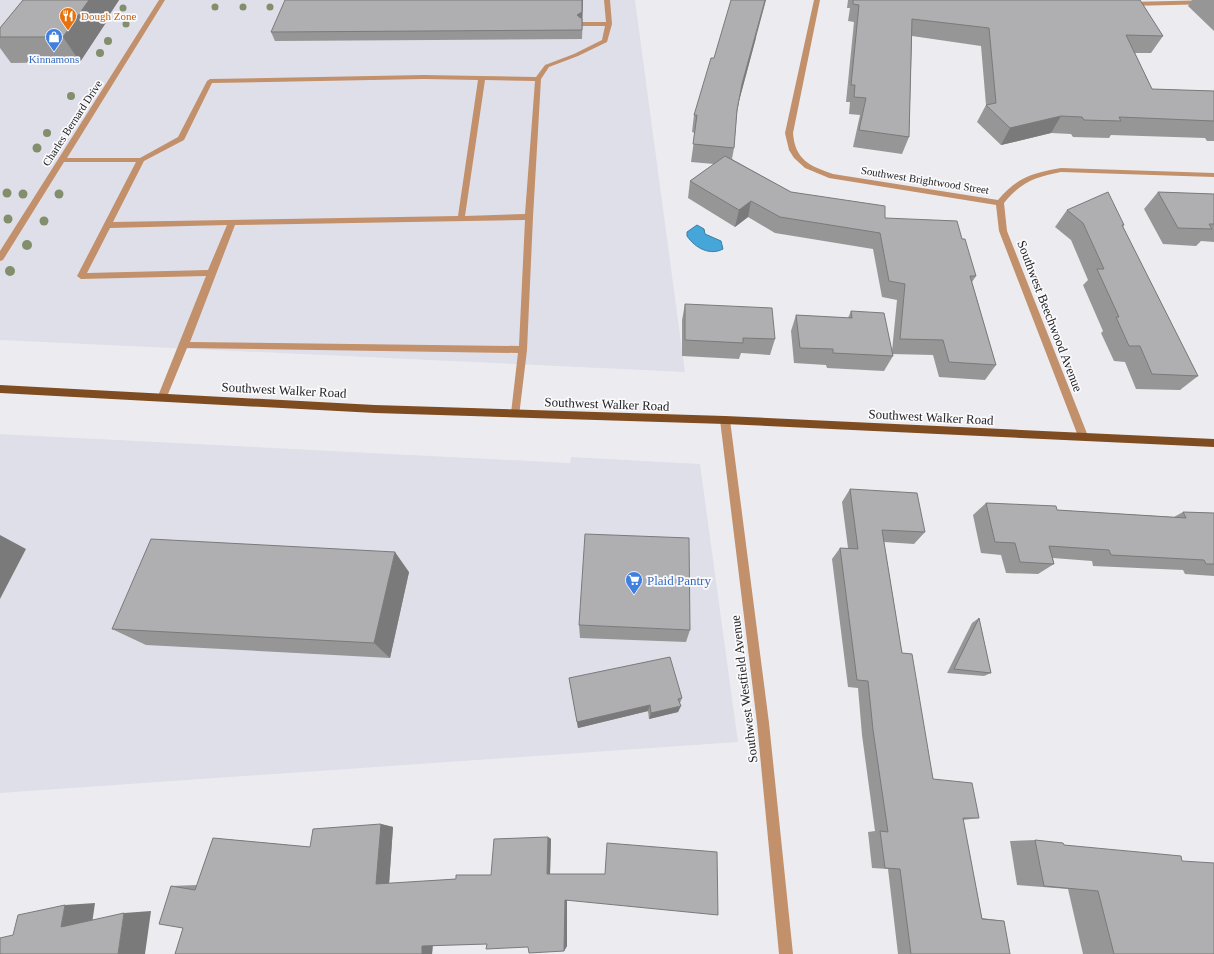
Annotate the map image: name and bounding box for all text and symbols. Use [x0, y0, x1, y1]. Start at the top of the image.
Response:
restaurant icon: Dough Zone [58, 6, 78, 31]
place label: Dough Zone [81, 10, 136, 22]
shop icon: Kinnamons [44, 27, 64, 52]
place label: Kinnamons [29, 53, 79, 65]
street label: Charles Bernard Drive [40, 78, 104, 168]
street label: Southwest Brightwood Street [860, 164, 990, 196]
street label: Southwest Beechwood Avenue [1014, 238, 1086, 394]
street label: Southwest Walker Road [221, 379, 347, 401]
street label: Southwest Walker Road [544, 394, 670, 414]
street label: Southwest Walker Road [868, 406, 994, 428]
supermarket icon: Plaid Pantry [624, 570, 644, 595]
place label: Plaid Pantry [647, 573, 711, 588]
street label: Southwest Westfield Avenue [727, 614, 761, 764]

